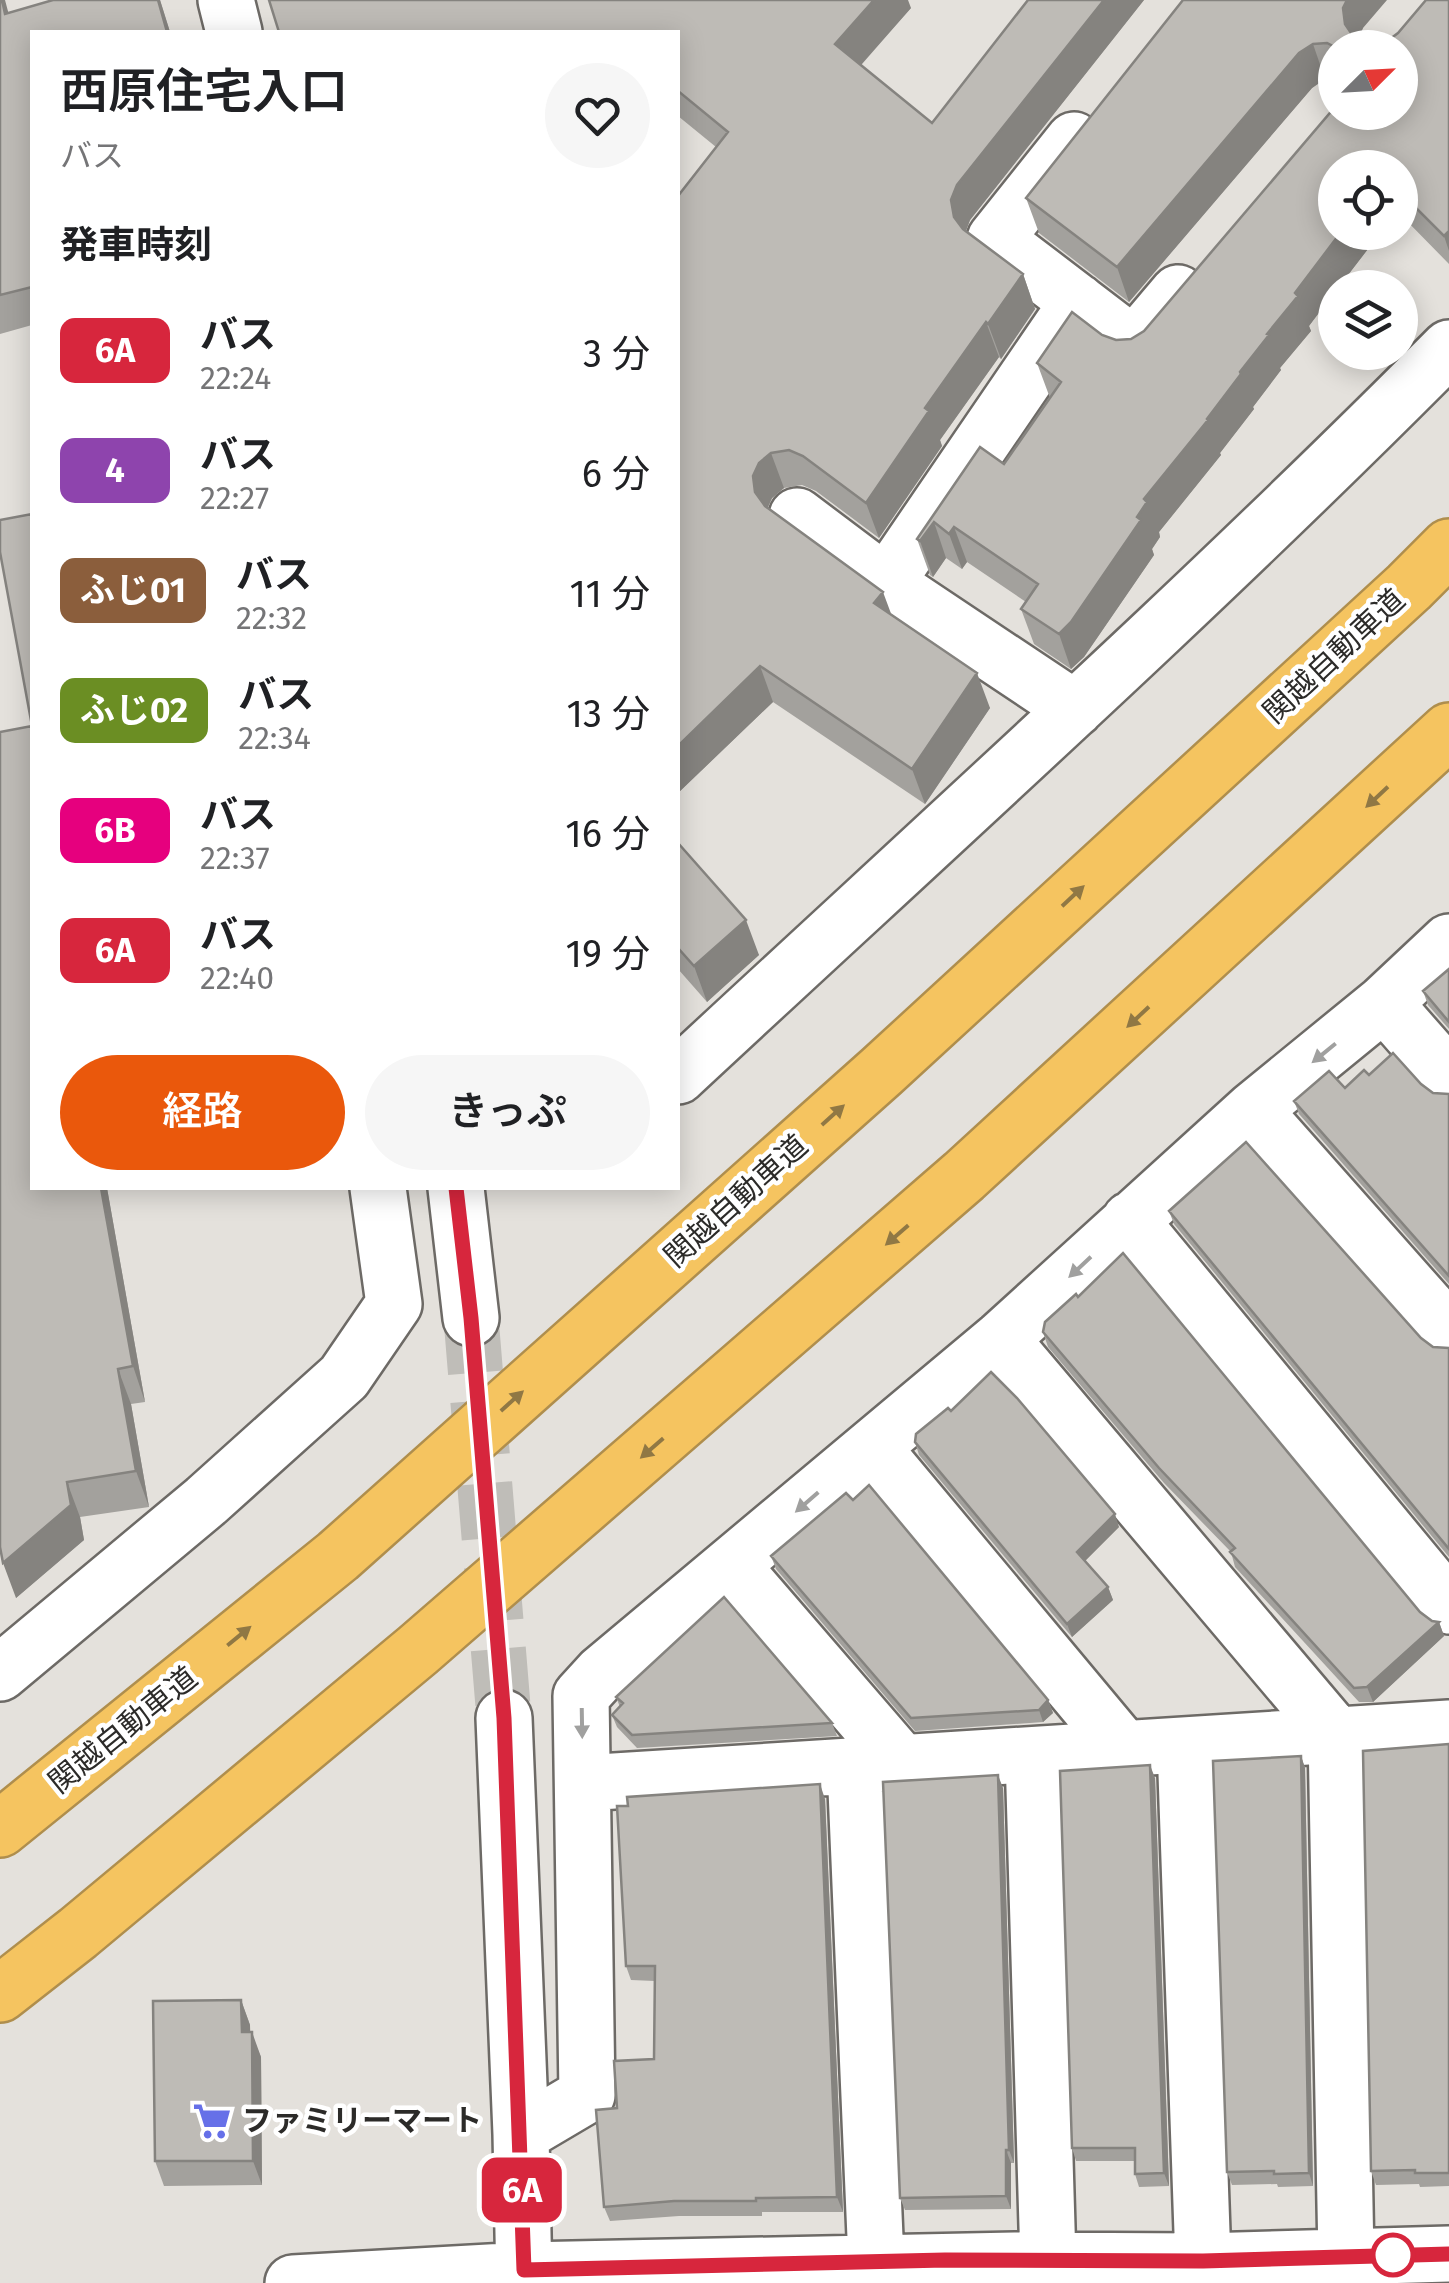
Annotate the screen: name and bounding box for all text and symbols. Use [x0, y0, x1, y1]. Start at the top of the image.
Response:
north arrow [1318, 30, 1418, 130]
map controls [1318, 30, 1418, 370]
text: 西原住宅入口 [60, 63, 348, 121]
button: heart [545, 63, 650, 168]
text: バス [60, 137, 124, 175]
button: locate [1318, 150, 1418, 250]
text: 発車時刻 [60, 222, 212, 268]
button: layers [1318, 270, 1418, 370]
text: バス [200, 312, 276, 358]
text: 6A [95, 329, 135, 371]
text: 3 分 [583, 331, 650, 377]
text: 22:24 [200, 359, 271, 397]
text: バス [200, 432, 276, 478]
text: 4 [105, 449, 125, 491]
text: 6 分 [582, 451, 650, 497]
text: 22:27 [200, 479, 269, 517]
text: バス [236, 552, 312, 598]
text: ふじ01 [80, 569, 186, 611]
text: 11 分 [570, 571, 650, 617]
street label: 関越自動車道 [1256, 581, 1412, 731]
text: 22:32 [236, 599, 307, 637]
text: バス [238, 672, 314, 718]
text: ふじ02 [80, 689, 188, 731]
text: 13 分 [567, 691, 650, 737]
text: 22:34 [238, 719, 311, 757]
one-way arrow [1365, 785, 1389, 808]
text: バス [200, 792, 276, 838]
text: 6B [94, 809, 136, 851]
text: 16 分 [565, 811, 650, 857]
text: 22:37 [200, 839, 270, 877]
one-way arrow [1061, 885, 1085, 908]
text: バス [200, 912, 276, 958]
text: 6A [95, 929, 135, 971]
text: 19 分 [566, 931, 650, 977]
text: 22:40 [200, 959, 274, 997]
one-way arrow [1126, 1005, 1150, 1028]
one-way arrow [1311, 1042, 1336, 1063]
button: 経路 [60, 1055, 345, 1170]
button: きっぷ [365, 1055, 650, 1170]
one-way arrow [821, 1104, 845, 1127]
street label: 関越自動車道 [657, 1127, 815, 1275]
one-way arrow [885, 1223, 910, 1245]
one-way arrow [1068, 1255, 1092, 1278]
one-way arrow [500, 1390, 524, 1413]
one-way arrow [639, 1436, 664, 1458]
one-way arrow [795, 1491, 820, 1513]
one-way arrow [226, 1626, 252, 1647]
street label: 関越自動車道 [42, 1659, 204, 1801]
one-way arrow [574, 1708, 590, 1740]
supermarket icon: ファミリーマート [191, 2100, 233, 2142]
place label: ファミリーマート [242, 2103, 482, 2139]
line badge: 6A [477, 2158, 567, 2222]
text: 6A [502, 2169, 542, 2211]
unlabelled marker [1372, 2234, 1414, 2276]

